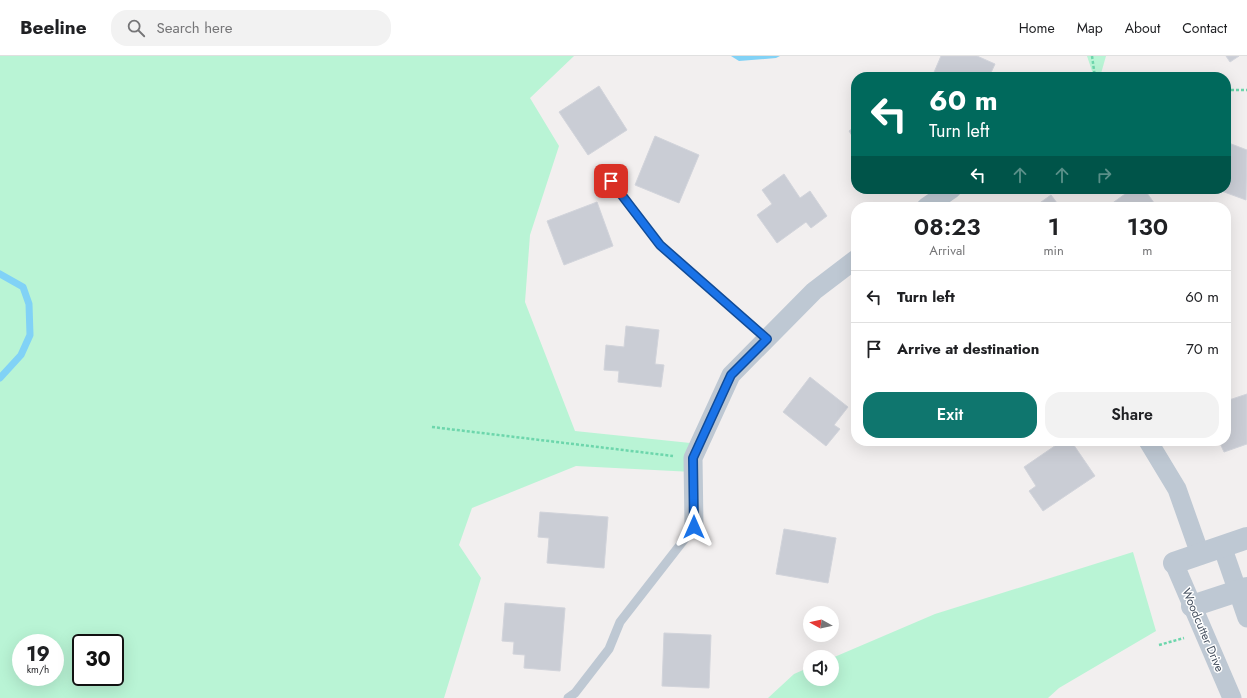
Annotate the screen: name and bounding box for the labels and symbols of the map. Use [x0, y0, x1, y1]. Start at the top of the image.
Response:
pin [594, 164, 628, 198]
position arrow [673, 506, 715, 548]
street label: Woodcutter Drive [1177, 585, 1229, 675]
north arrow [803, 606, 839, 642]
speed limit sign: 30 [72, 634, 124, 686]

